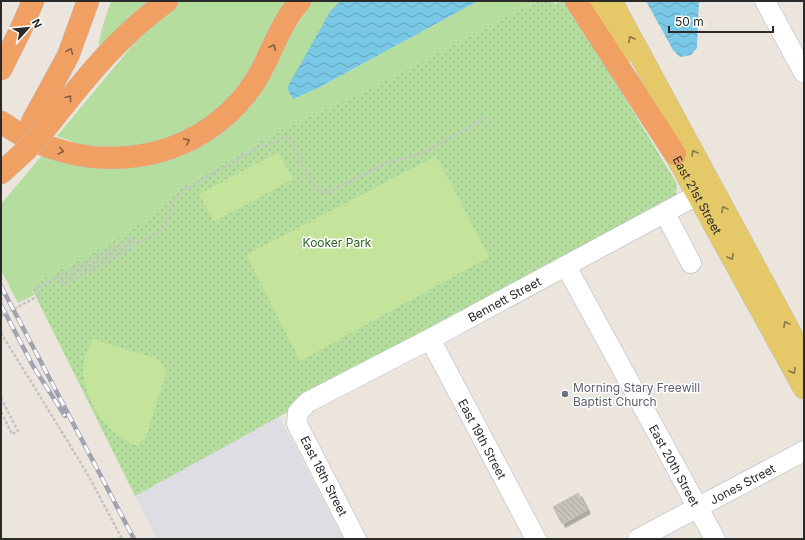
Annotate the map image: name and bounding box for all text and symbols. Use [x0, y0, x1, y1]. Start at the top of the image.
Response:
north arrow [8, 8, 48, 48]
scale bar [669, 8, 773, 34]
text: 50 m [675, 14, 704, 29]
text: N [29, 17, 45, 30]
one-way arrow [629, 36, 636, 43]
one-way arrow [268, 44, 276, 52]
one-way arrow [65, 47, 73, 54]
one-way arrow [65, 96, 72, 103]
one-way arrow [183, 138, 191, 146]
one-way arrow [57, 146, 64, 155]
one-way arrow [691, 150, 698, 157]
street label: East 21st Street [670, 153, 725, 237]
one-way arrow [721, 206, 729, 213]
park label: Kooker Park [303, 235, 372, 250]
one-way arrow [726, 252, 734, 260]
street label: Bennett Street [465, 273, 543, 325]
one-way arrow [783, 320, 790, 328]
one-way arrow [789, 367, 796, 374]
place label: Morning Stary Freewill Baptist Church [573, 380, 700, 409]
marker: Morning Stary Freewill Baptist Church [560, 389, 570, 399]
street label: East 19th Street [456, 396, 510, 481]
street label: East 20th Street [646, 422, 703, 509]
street label: East 18th Street [297, 433, 351, 519]
street label: Jones Street [707, 460, 778, 507]

